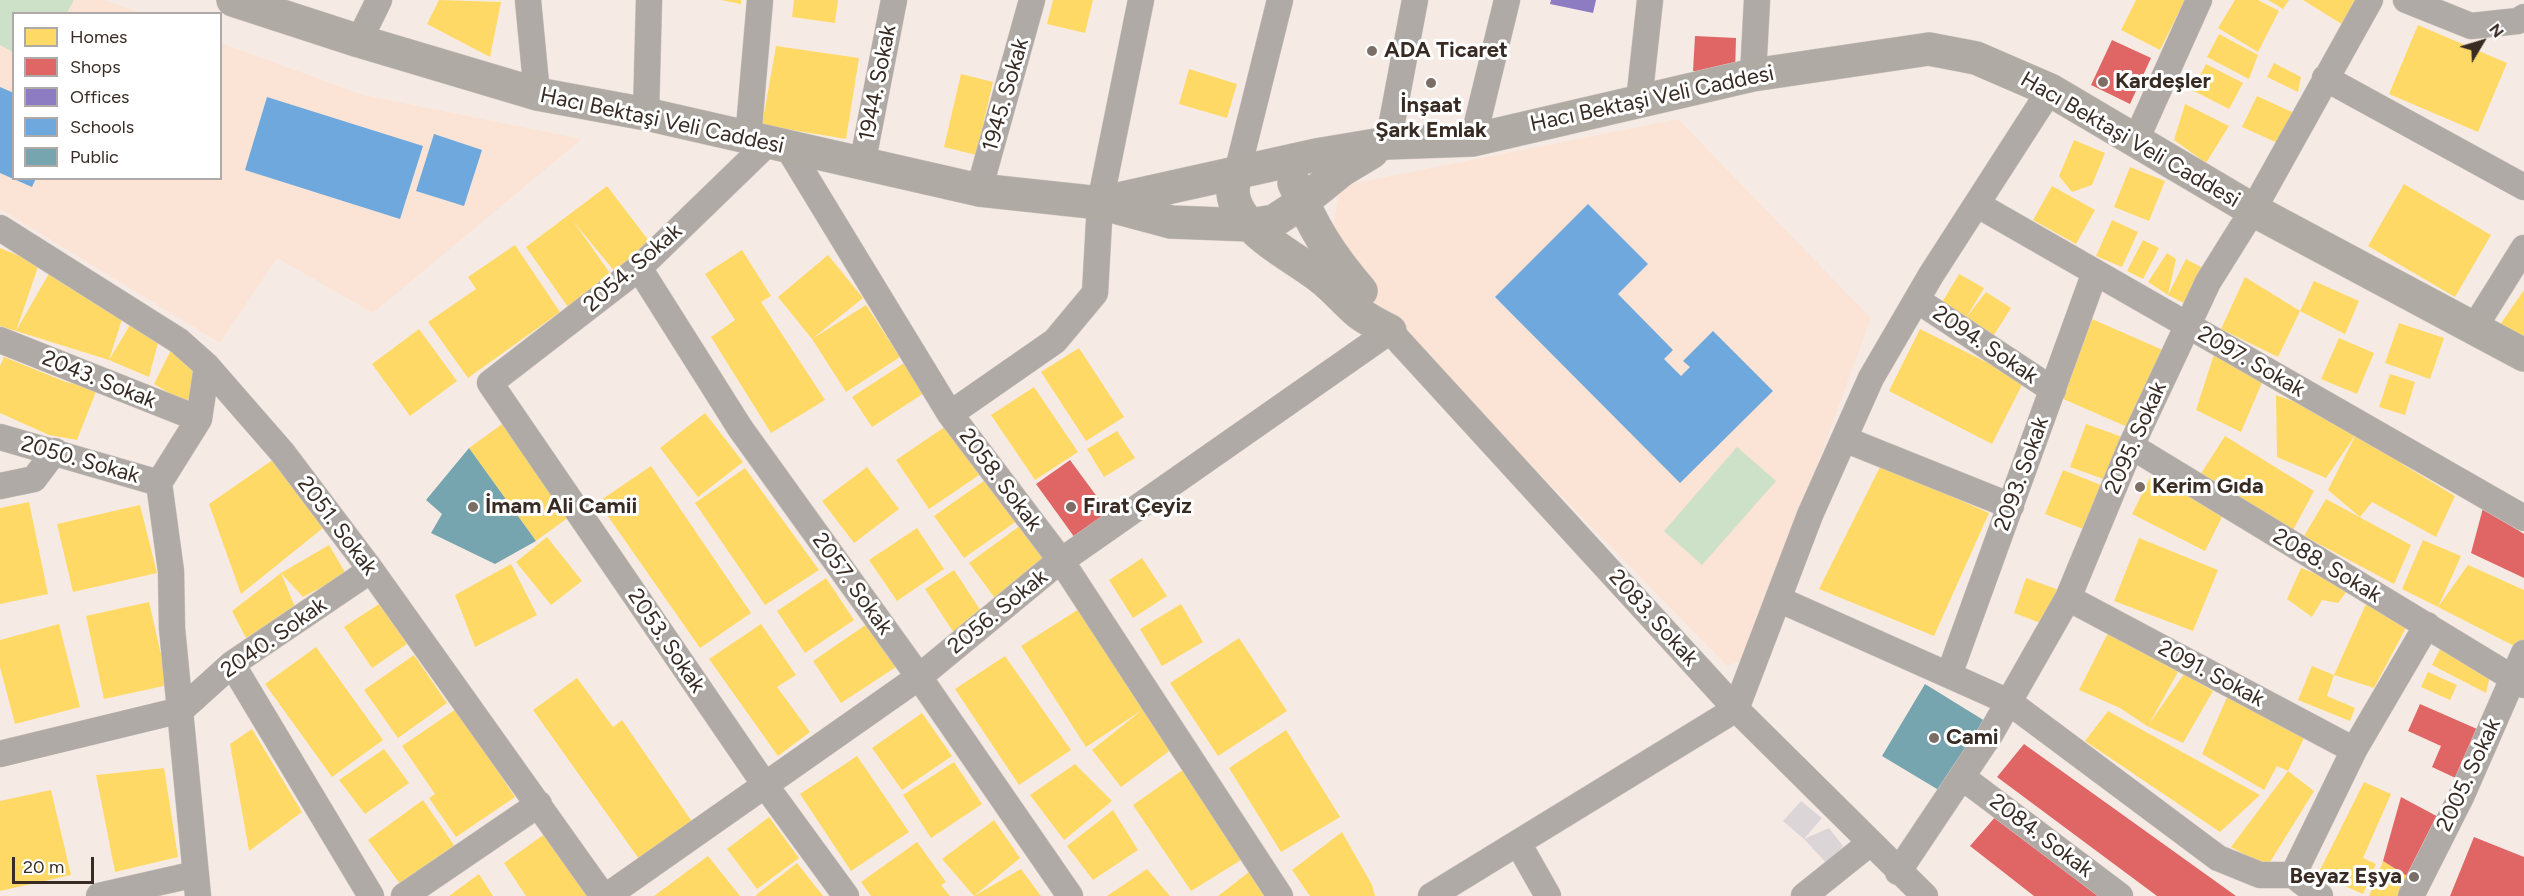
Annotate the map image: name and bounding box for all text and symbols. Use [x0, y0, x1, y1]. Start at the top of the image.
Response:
legend [12, 12, 222, 180]
north arrow [2452, 12, 2512, 72]
text: N [2485, 20, 2508, 41]
street label: 1944. Sokak [854, 23, 902, 143]
text: Homes [70, 26, 128, 48]
street label: 1945. Sokak [977, 35, 1035, 155]
place label: ADA Ticaret [1384, 38, 1508, 64]
marker: ADA Ticaret [1365, 44, 1379, 58]
text: Shops [70, 56, 121, 78]
street label: Hacı Bektaşi Veli Caddesi [1528, 60, 1776, 138]
street label: Hacı Bektaşi Veli Caddesi [2016, 66, 2244, 214]
place label: Kardeşler [2115, 69, 2211, 95]
marker: Kardeşler [2096, 75, 2110, 89]
marker: İnşaat Şark Emlak [1424, 76, 1438, 90]
street label: Hacı Bektaşi Veli Caddesi [538, 82, 786, 160]
text: Offices [70, 86, 129, 108]
place label: İnşaat Şark Emlak [1375, 93, 1487, 144]
text: Schools [70, 116, 134, 138]
text: Public [70, 146, 119, 168]
street label: 2054. Sokak [579, 218, 687, 318]
street label: 2094. Sokak [1927, 300, 2043, 390]
street label: 2097. Sokak [2193, 321, 2309, 403]
street label: 2043. Sokak [38, 345, 160, 415]
street label: 2095. Sokak [2100, 378, 2172, 498]
street label: 2093. Sokak [1989, 413, 2055, 535]
street label: 2058. Sokak [953, 424, 1047, 536]
street label: 2050. Sokak [18, 431, 142, 489]
street label: 2051. Sokak [291, 471, 383, 581]
place label: Kerim Gıda [2152, 474, 2264, 500]
marker: Kerim Gıda [2133, 480, 2147, 494]
place label: İmam Ali Camii [485, 494, 637, 520]
place label: Fırat Çeyiz [1083, 494, 1192, 520]
marker: İmam Ali Camii [466, 500, 480, 514]
marker: Fırat Çeyiz [1064, 500, 1078, 514]
street label: 2088. Sokak [2268, 523, 2386, 609]
street label: 2057. Sokak [806, 528, 898, 640]
street label: 2056. Sokak [943, 564, 1053, 660]
street label: 2083. Sokak [1603, 564, 1703, 672]
street label: 2053. Sokak [622, 584, 710, 698]
street label: 2040. Sokak [216, 592, 332, 684]
street label: 2091. Sokak [2153, 635, 2269, 713]
street label: 2005. Sokak [2431, 714, 2507, 836]
place label: Cami [1946, 725, 1999, 751]
marker: Cami [1927, 731, 1941, 745]
street label: 2084. Sokak [1984, 789, 2098, 883]
scale bar [15, 845, 98, 883]
text: 20 m [23, 856, 64, 878]
place label: Beyaz Eşya [2289, 864, 2402, 890]
marker: Beyaz Eşya [2407, 870, 2421, 884]

